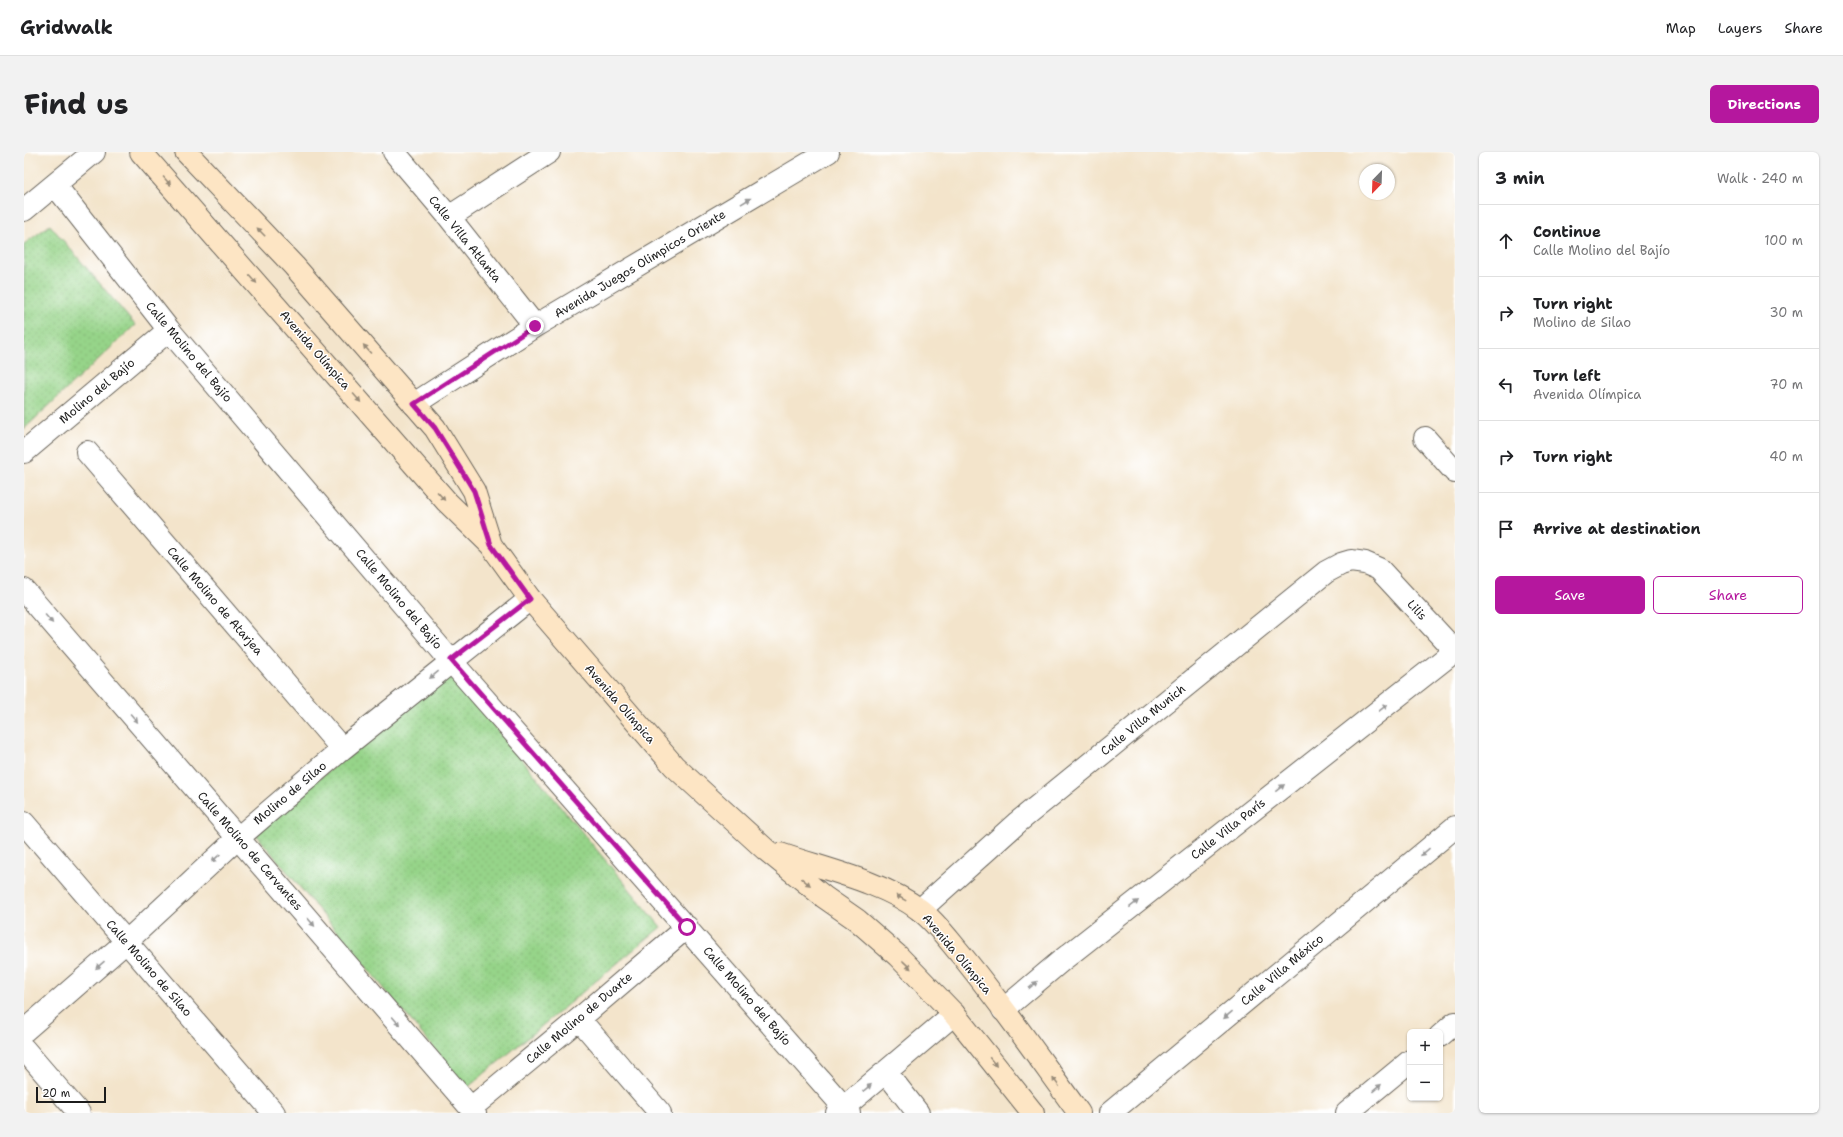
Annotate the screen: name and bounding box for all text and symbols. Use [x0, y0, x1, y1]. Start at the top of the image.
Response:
text: Gridwalk [20, 15, 113, 40]
text: Map [1666, 19, 1696, 37]
text: Layers [1718, 19, 1762, 37]
text: Share [1784, 19, 1823, 37]
text: Find us [24, 85, 129, 123]
button: Directions [1710, 85, 1819, 123]
north arrow [1359, 164, 1395, 200]
text: 3 min [1495, 167, 1545, 189]
text: Walk · 240 m [1717, 170, 1803, 187]
one-way arrow [162, 176, 171, 187]
street label: Calle Villa Atlanta [425, 192, 505, 286]
one-way arrow [740, 197, 752, 204]
street label: Avenida Juegos Olimpicos Oriente [551, 206, 729, 322]
text: Continue [1533, 222, 1601, 242]
one-way arrow [256, 227, 266, 237]
icon: ahead [1495, 230, 1517, 252]
text: 100 m [1764, 232, 1803, 249]
text: Calle Molino del Bajío [1533, 242, 1670, 259]
one-way arrow [248, 274, 257, 284]
text: Turn right [1533, 294, 1613, 314]
street label: Calle Molino del Bajío [142, 298, 236, 406]
icon: right [1495, 302, 1517, 324]
text: 30 m [1769, 304, 1803, 321]
street label: Avenida Olímpica [276, 307, 354, 393]
text: Molino de Silao [1533, 314, 1631, 331]
route end [526, 317, 544, 335]
one-way arrow [362, 344, 371, 355]
street label: Molino del Bajío [56, 355, 138, 427]
text: Turn left [1533, 366, 1601, 386]
icon: left [1495, 374, 1517, 396]
text: 70 m [1769, 376, 1803, 393]
text: Avenida Olímpica [1533, 386, 1641, 403]
one-way arrow [352, 393, 361, 403]
icon: right [1495, 446, 1517, 468]
text: Turn right [1533, 447, 1613, 467]
text: 40 m [1769, 448, 1803, 465]
one-way arrow [437, 491, 446, 502]
icon: arrive [1495, 518, 1517, 540]
text: Arrive at destination [1533, 519, 1701, 539]
street label: Calle Molino de Atarjea [163, 543, 267, 659]
street label: Calle Molino del Bajío [352, 545, 446, 653]
button: Save [1495, 576, 1645, 614]
button: Share [1653, 576, 1803, 614]
street label: Lilis [1404, 596, 1430, 624]
one-way arrow [45, 614, 54, 625]
street label: Avenida Olímpica [581, 661, 659, 747]
one-way arrow [428, 671, 439, 679]
street label: Calle Villa Munich [1097, 681, 1189, 759]
one-way arrow [1377, 703, 1388, 712]
one-way arrow [130, 712, 139, 723]
street label: Molino de Silao [250, 758, 330, 828]
one-way arrow [1275, 784, 1286, 792]
street label: Calle Molino de Cervantes [194, 788, 306, 914]
street label: Calle Villa París [1187, 795, 1269, 863]
one-way arrow [1420, 847, 1430, 856]
one-way arrow [211, 853, 221, 863]
one-way arrow [801, 878, 812, 887]
one-way arrow [895, 895, 907, 902]
one-way arrow [1129, 899, 1140, 908]
street label: Avenida Olímpica [919, 911, 996, 998]
street label: Calle Molino de Silao [103, 916, 195, 1020]
one-way arrow [306, 917, 315, 927]
route start [678, 918, 696, 936]
street label: Calle Villa México [1237, 931, 1327, 1009]
street label: Calle Molino del Bajío [699, 943, 795, 1049]
one-way arrow [95, 960, 105, 969]
one-way arrow [902, 960, 912, 969]
street label: Calle Molino de Duarte [523, 969, 636, 1067]
one-way arrow [1028, 980, 1038, 989]
one-way arrow [1222, 1010, 1233, 1019]
one-way arrow [391, 1015, 400, 1026]
map controls [1407, 1029, 1443, 1101]
button: + [1407, 1029, 1443, 1065]
one-way arrow [988, 1056, 997, 1067]
button: − [1407, 1065, 1443, 1101]
one-way arrow [1052, 1076, 1060, 1087]
one-way arrow [862, 1083, 872, 1092]
one-way arrow [1371, 1084, 1382, 1093]
scale bar [36, 1085, 106, 1104]
text: 20 m [42, 1086, 70, 1101]

